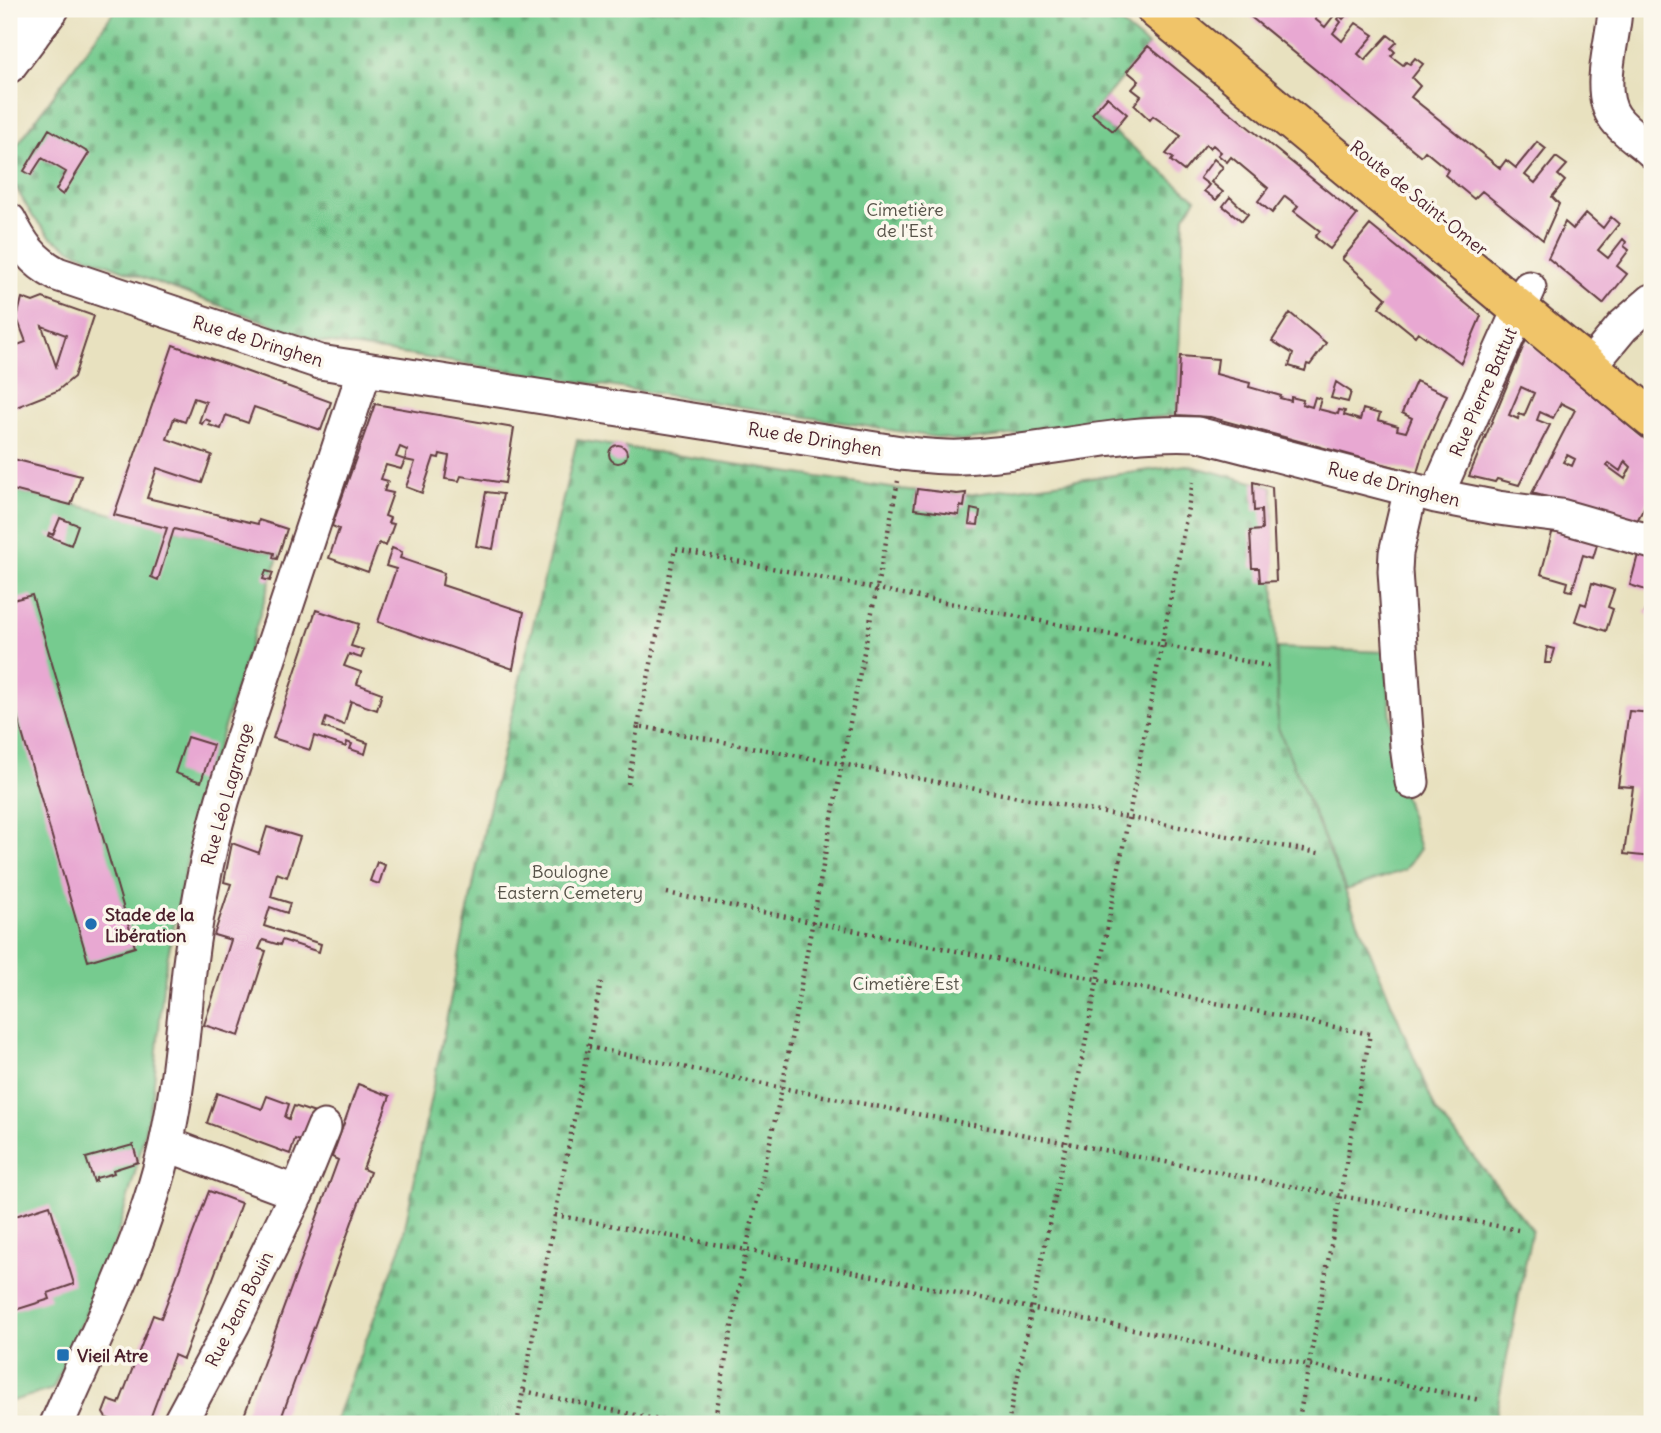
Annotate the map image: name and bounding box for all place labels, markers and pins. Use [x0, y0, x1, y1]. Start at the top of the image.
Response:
place label: Stade de la Libération [105, 903, 194, 947]
marker: Stade de la Libération [83, 916, 99, 932]
place label: Vieil Atre [77, 1344, 149, 1367]
marker: Vieil Atre [55, 1347, 71, 1363]

